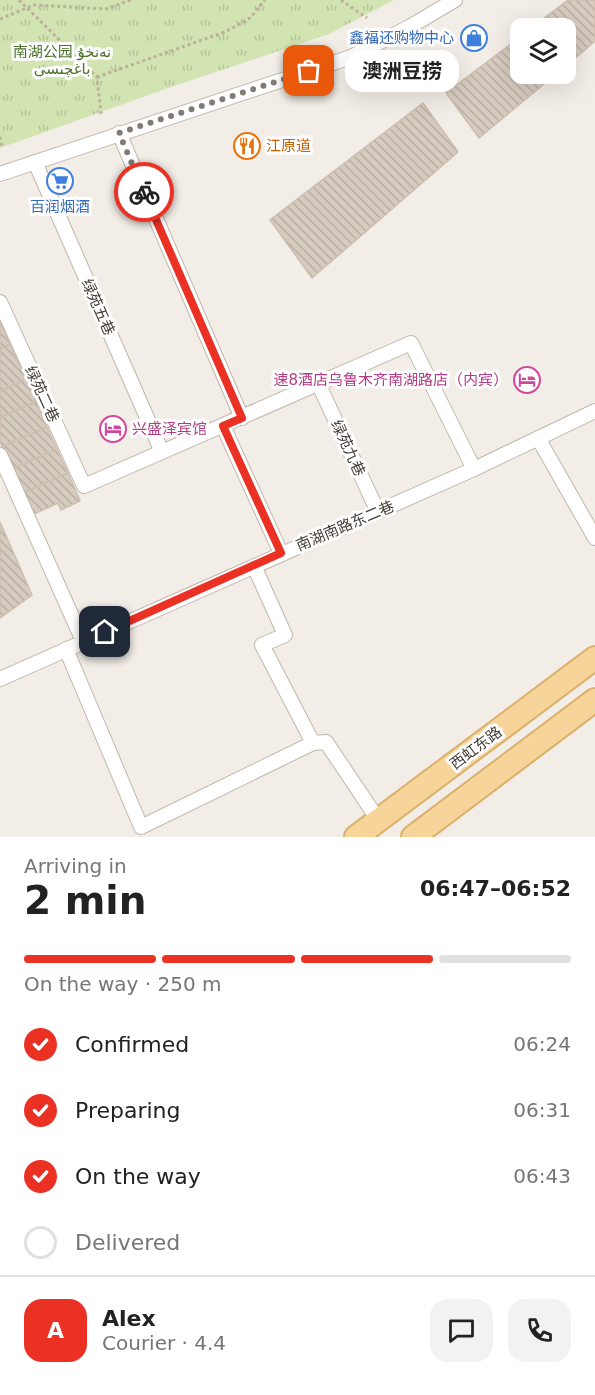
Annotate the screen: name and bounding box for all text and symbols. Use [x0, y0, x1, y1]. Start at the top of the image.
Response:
map controls [510, 18, 576, 84]
button: layers [510, 18, 576, 84]
shop icon: 鑫福还购物中心 [459, 23, 489, 53]
place label: 鑫福还购物中心 [349, 29, 454, 47]
park label: 南湖公园 نەنخۇ باغچىسى [13, 43, 111, 78]
pin [283, 45, 334, 96]
callout: 澳洲豆捞 [345, 50, 459, 92]
icon: bag [292, 54, 325, 87]
text: 澳洲豆捞 [362, 59, 442, 83]
restaurant icon: 江原道 [232, 131, 262, 161]
place label: 江原道 [266, 137, 311, 155]
courier [114, 162, 174, 222]
supermarket icon: 百润烟酒 [45, 166, 75, 196]
icon: bike [128, 176, 161, 209]
place label: 百润烟酒 [30, 198, 90, 216]
street label: 绿苑五巷 [78, 276, 118, 338]
street label: 绿苑二巷 [21, 363, 63, 425]
hotel icon: 速8酒店乌鲁木齐南湖路店（内宾） [512, 365, 542, 395]
place label: 速8酒店乌鲁木齐南湖路店（内宾） [273, 371, 508, 389]
hotel icon: 兴盛泽宾馆 [98, 414, 128, 444]
street label: 绿苑九巷 [327, 417, 369, 479]
place label: 兴盛泽宾馆 [132, 420, 207, 438]
street label: 南湖南路东二巷 [293, 497, 397, 555]
pin [79, 606, 130, 657]
icon: home [88, 615, 121, 648]
street label: 西虹东路 [447, 723, 505, 773]
text: Arriving in [24, 854, 127, 878]
text: 06:47–06:52 [420, 876, 571, 901]
text: 2 min [24, 878, 146, 923]
text: On the way · 250 m [24, 972, 222, 996]
icon: check [24, 1028, 57, 1061]
text: Confirmed [75, 1032, 189, 1057]
text: 06:24 [513, 1032, 571, 1056]
icon: check [24, 1094, 57, 1127]
text: Preparing [75, 1098, 181, 1123]
text: 06:31 [513, 1098, 571, 1122]
icon: check [24, 1160, 57, 1193]
text: On the way [75, 1164, 201, 1189]
text: 06:43 [513, 1164, 571, 1188]
text: Delivered [75, 1230, 180, 1255]
button: chat [430, 1299, 493, 1362]
button: phone [508, 1299, 571, 1362]
text: Alex [102, 1306, 156, 1331]
text: A [47, 1318, 64, 1343]
text: Courier · 4.4 [102, 1331, 226, 1355]

